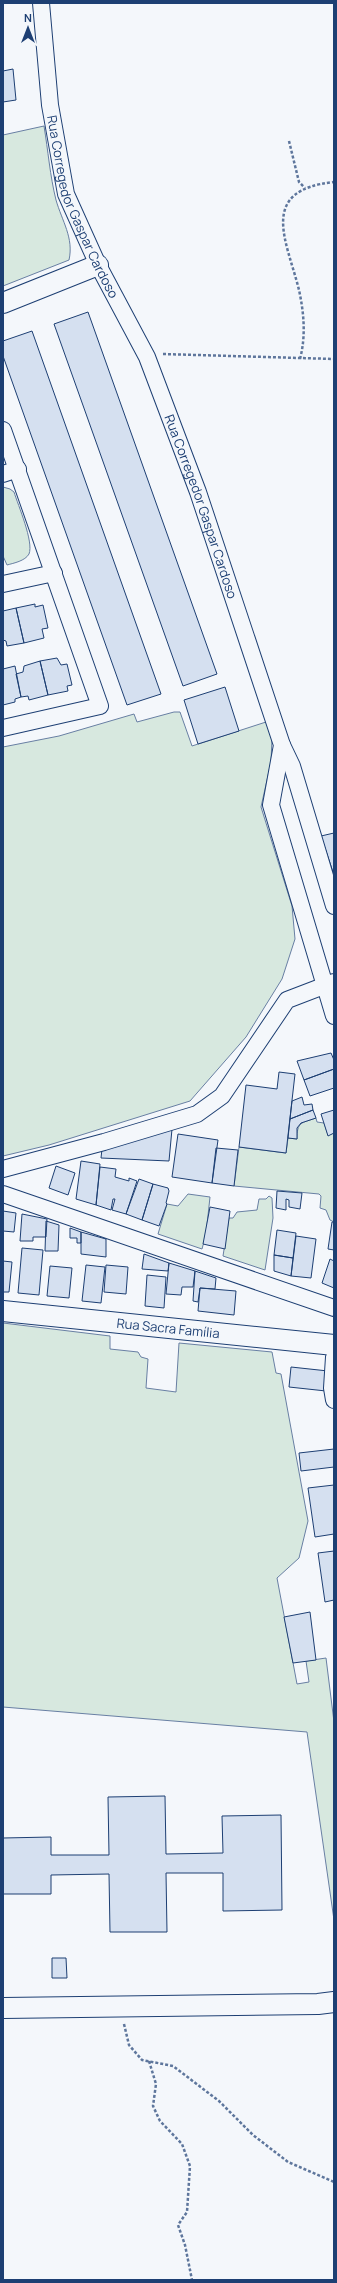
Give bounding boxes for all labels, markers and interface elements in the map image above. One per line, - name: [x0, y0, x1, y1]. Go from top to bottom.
- north arrow: [8, 8, 48, 48]
- text: N: [24, 10, 32, 25]
- street label: Rua Corregedor Gaspar Cardoso: [43, 114, 123, 302]
- street label: Rua Corregedor Gaspar Cardoso: [160, 412, 242, 601]
- street label: Rua Sacra Família: [116, 1314, 221, 1342]

